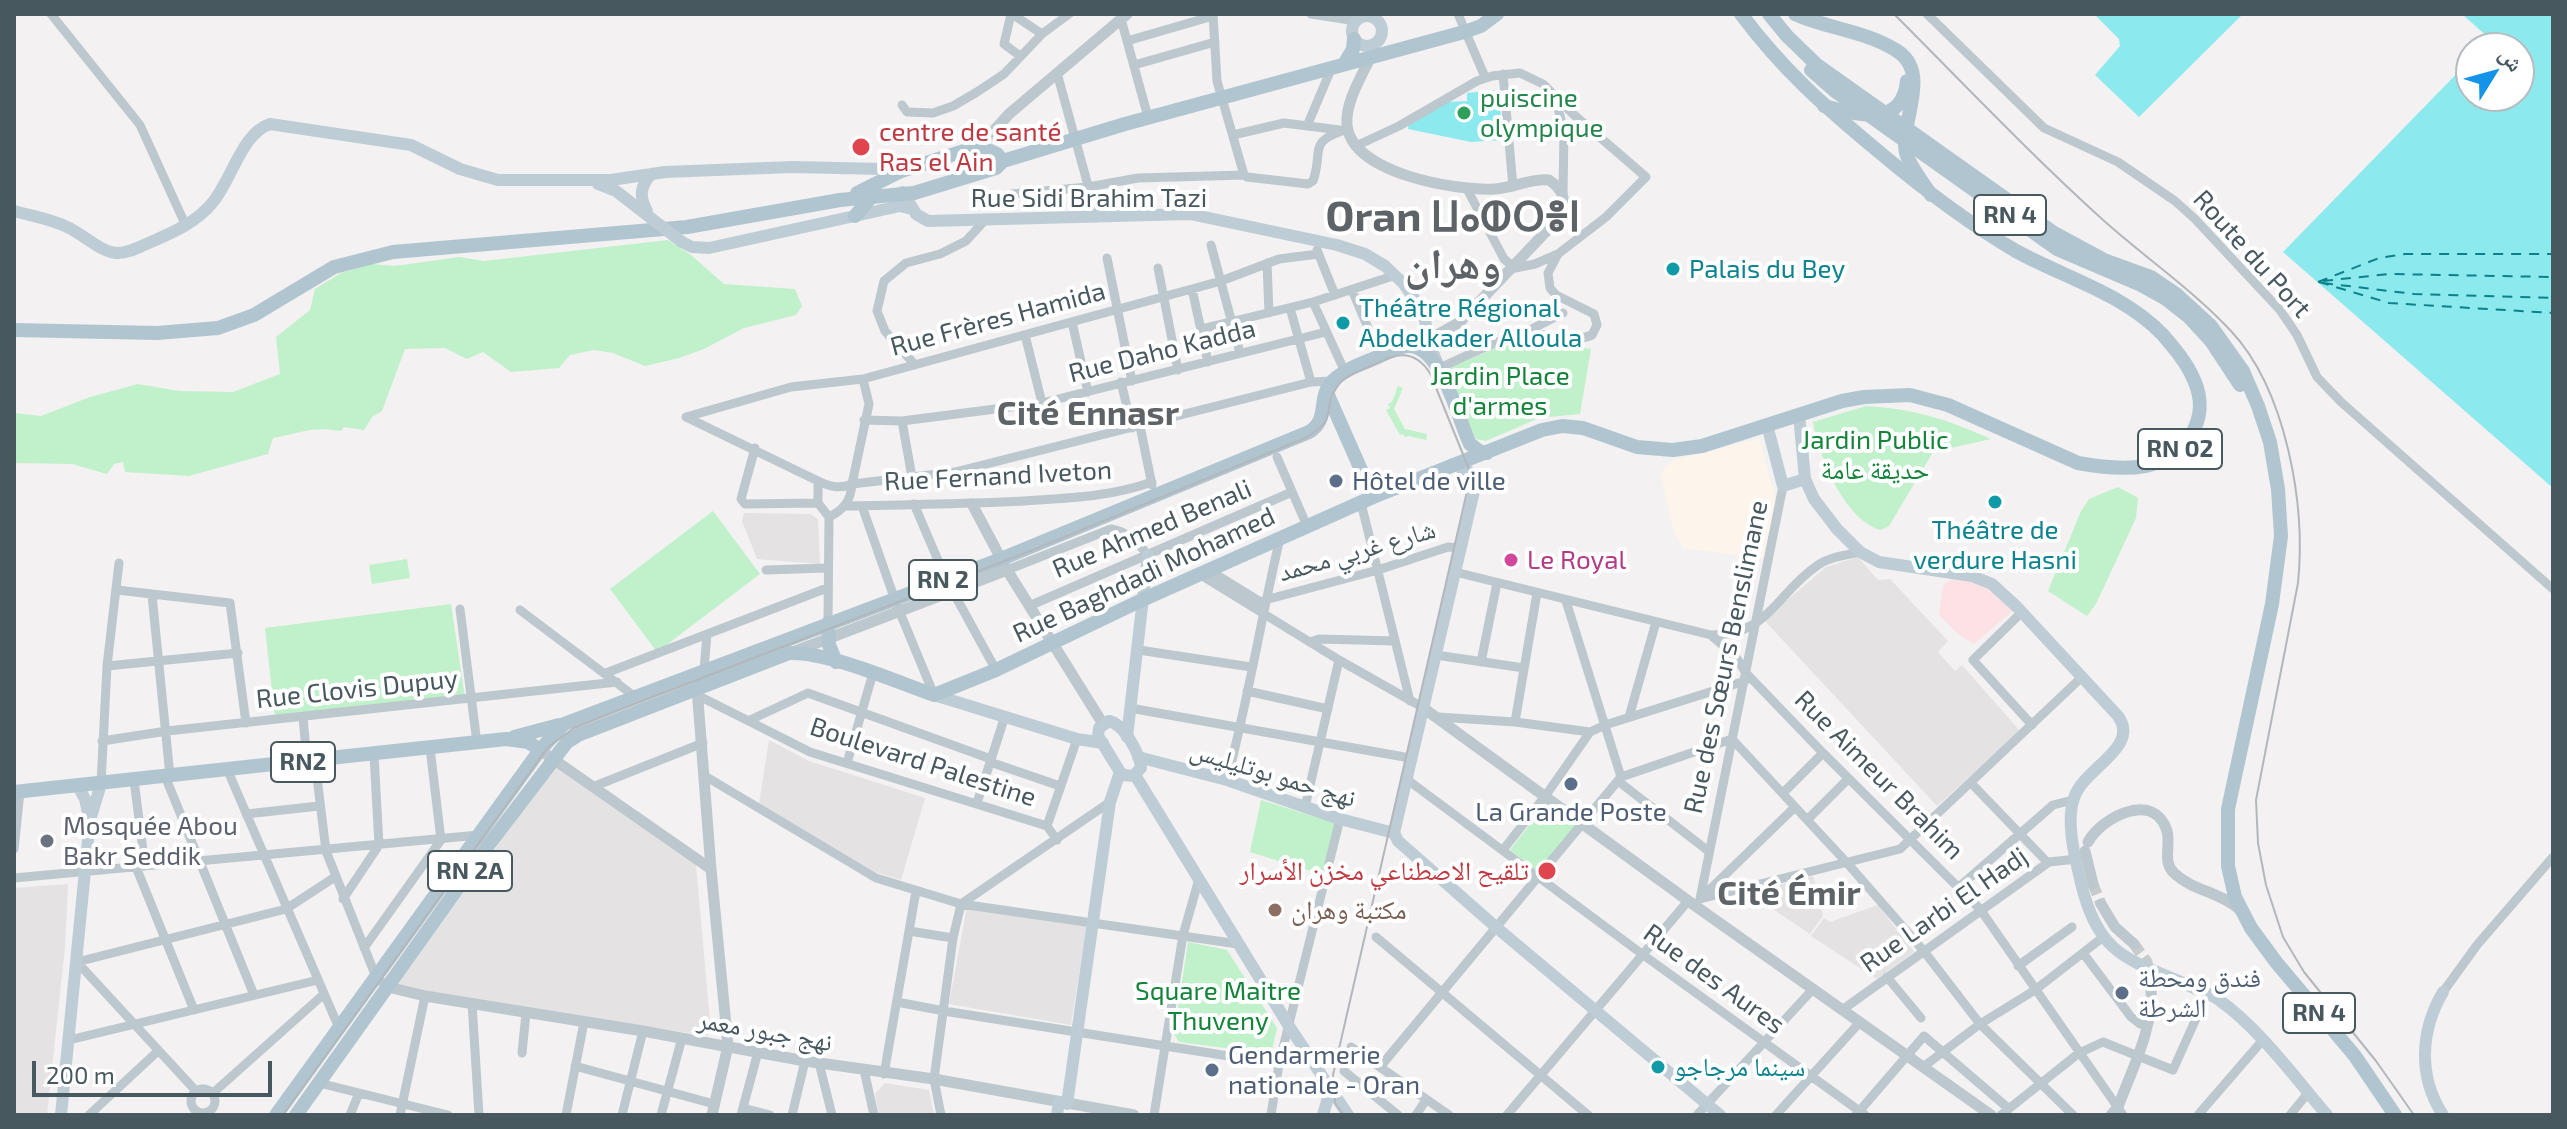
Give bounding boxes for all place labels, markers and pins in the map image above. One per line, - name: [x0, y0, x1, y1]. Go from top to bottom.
- place label: puiscine olympique: [1480, 82, 1604, 144]
- marker: puiscine olympique: [1455, 104, 1473, 122]
- place label: centre de santé Ras el Ain: [879, 116, 1061, 178]
- marker: centre de santé Ras el Ain: [850, 136, 872, 158]
- place label: Palais du Bey: [1689, 253, 1845, 285]
- marker: Palais du Bey: [1664, 260, 1682, 278]
- place label: Théâtre Régional Abdelkader Alloula: [1359, 292, 1582, 354]
- marker: Théâtre Régional Abdelkader Alloula: [1334, 314, 1352, 332]
- place label: Hôtel de ville: [1352, 465, 1506, 497]
- marker: Hôtel de ville: [1327, 472, 1345, 490]
- marker: Théâtre de verdure Hasni: [1986, 493, 2004, 511]
- place label: Théâtre de verdure Hasni: [1913, 514, 2077, 576]
- place label: Le Royal: [1527, 544, 1626, 576]
- marker: Le Royal: [1502, 551, 1520, 569]
- marker: La Grande Poste: [1562, 775, 1580, 793]
- place label: La Grande Poste: [1475, 796, 1667, 828]
- place label: Mosquée Abou Bakr Seddik: [63, 810, 238, 872]
- marker: Mosquée Abou Bakr Seddik: [38, 832, 56, 850]
- place label: تلقيح الاصطناعي مخزن الأسرار: [1240, 855, 1529, 887]
- marker: تلقيح الاصطناعي مخزن الأسرار: [1536, 860, 1558, 882]
- place label: مكتبة وهران: [1291, 894, 1407, 926]
- marker: مكتبة وهران: [1266, 901, 1284, 919]
- place label: فندق ومحطة الشرطة: [2138, 962, 2261, 1024]
- marker: فندق ومحطة الشرطة: [2113, 984, 2131, 1002]
- place label: Gendarmerie nationale - Oran: [1228, 1039, 1420, 1100]
- place label: سينما مرجاجو: [1674, 1051, 1805, 1083]
- marker: سينما مرجاجو: [1649, 1058, 1667, 1076]
- marker: Gendarmerie nationale - Oran: [1203, 1061, 1221, 1079]

